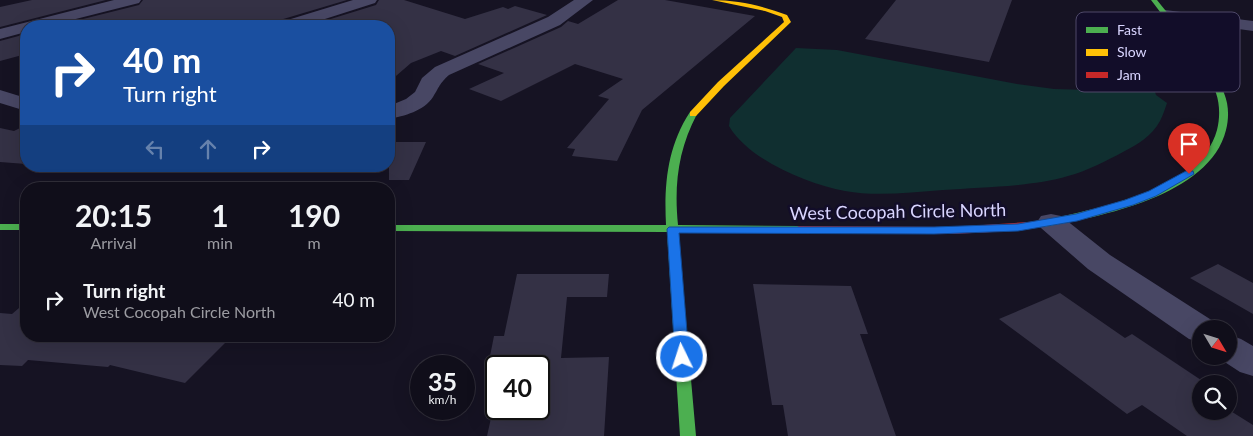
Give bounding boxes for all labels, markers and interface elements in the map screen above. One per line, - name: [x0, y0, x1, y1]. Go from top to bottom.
- legend: [1076, 12, 1240, 92]
- text: Fast: [1117, 21, 1142, 38]
- text: 40 m: [123, 38, 201, 80]
- icon: right: [40, 40, 105, 105]
- text: Slow: [1117, 43, 1147, 60]
- text: Jam: [1117, 66, 1141, 83]
- text: Turn right: [123, 80, 217, 107]
- pin: [1168, 123, 1210, 174]
- icon: arrive: [1175, 130, 1203, 158]
- icon: left: [141, 135, 169, 163]
- icon: ahead: [194, 135, 222, 163]
- icon: right: [247, 135, 275, 163]
- text: 20:15: [75, 197, 152, 233]
- text: 1: [211, 197, 229, 233]
- text: 190: [288, 197, 340, 233]
- street label: West Cocopah Circle North: [790, 198, 1006, 224]
- text: Arrival: [90, 233, 137, 252]
- text: min: [207, 233, 233, 252]
- text: m: [307, 233, 321, 252]
- text: Turn right: [83, 279, 165, 302]
- icon: right: [40, 286, 68, 314]
- text: 40 m: [332, 288, 375, 311]
- text: West Cocopah Circle North: [83, 302, 276, 321]
- north arrow: [1192, 320, 1238, 365]
- map controls: [1192, 320, 1237, 420]
- position arrow: [655, 330, 707, 382]
- speed limit sign: 40: [485, 355, 550, 420]
- text: 35: [428, 366, 457, 396]
- button: search: [1192, 375, 1237, 420]
- text: km/h: [428, 392, 457, 407]

